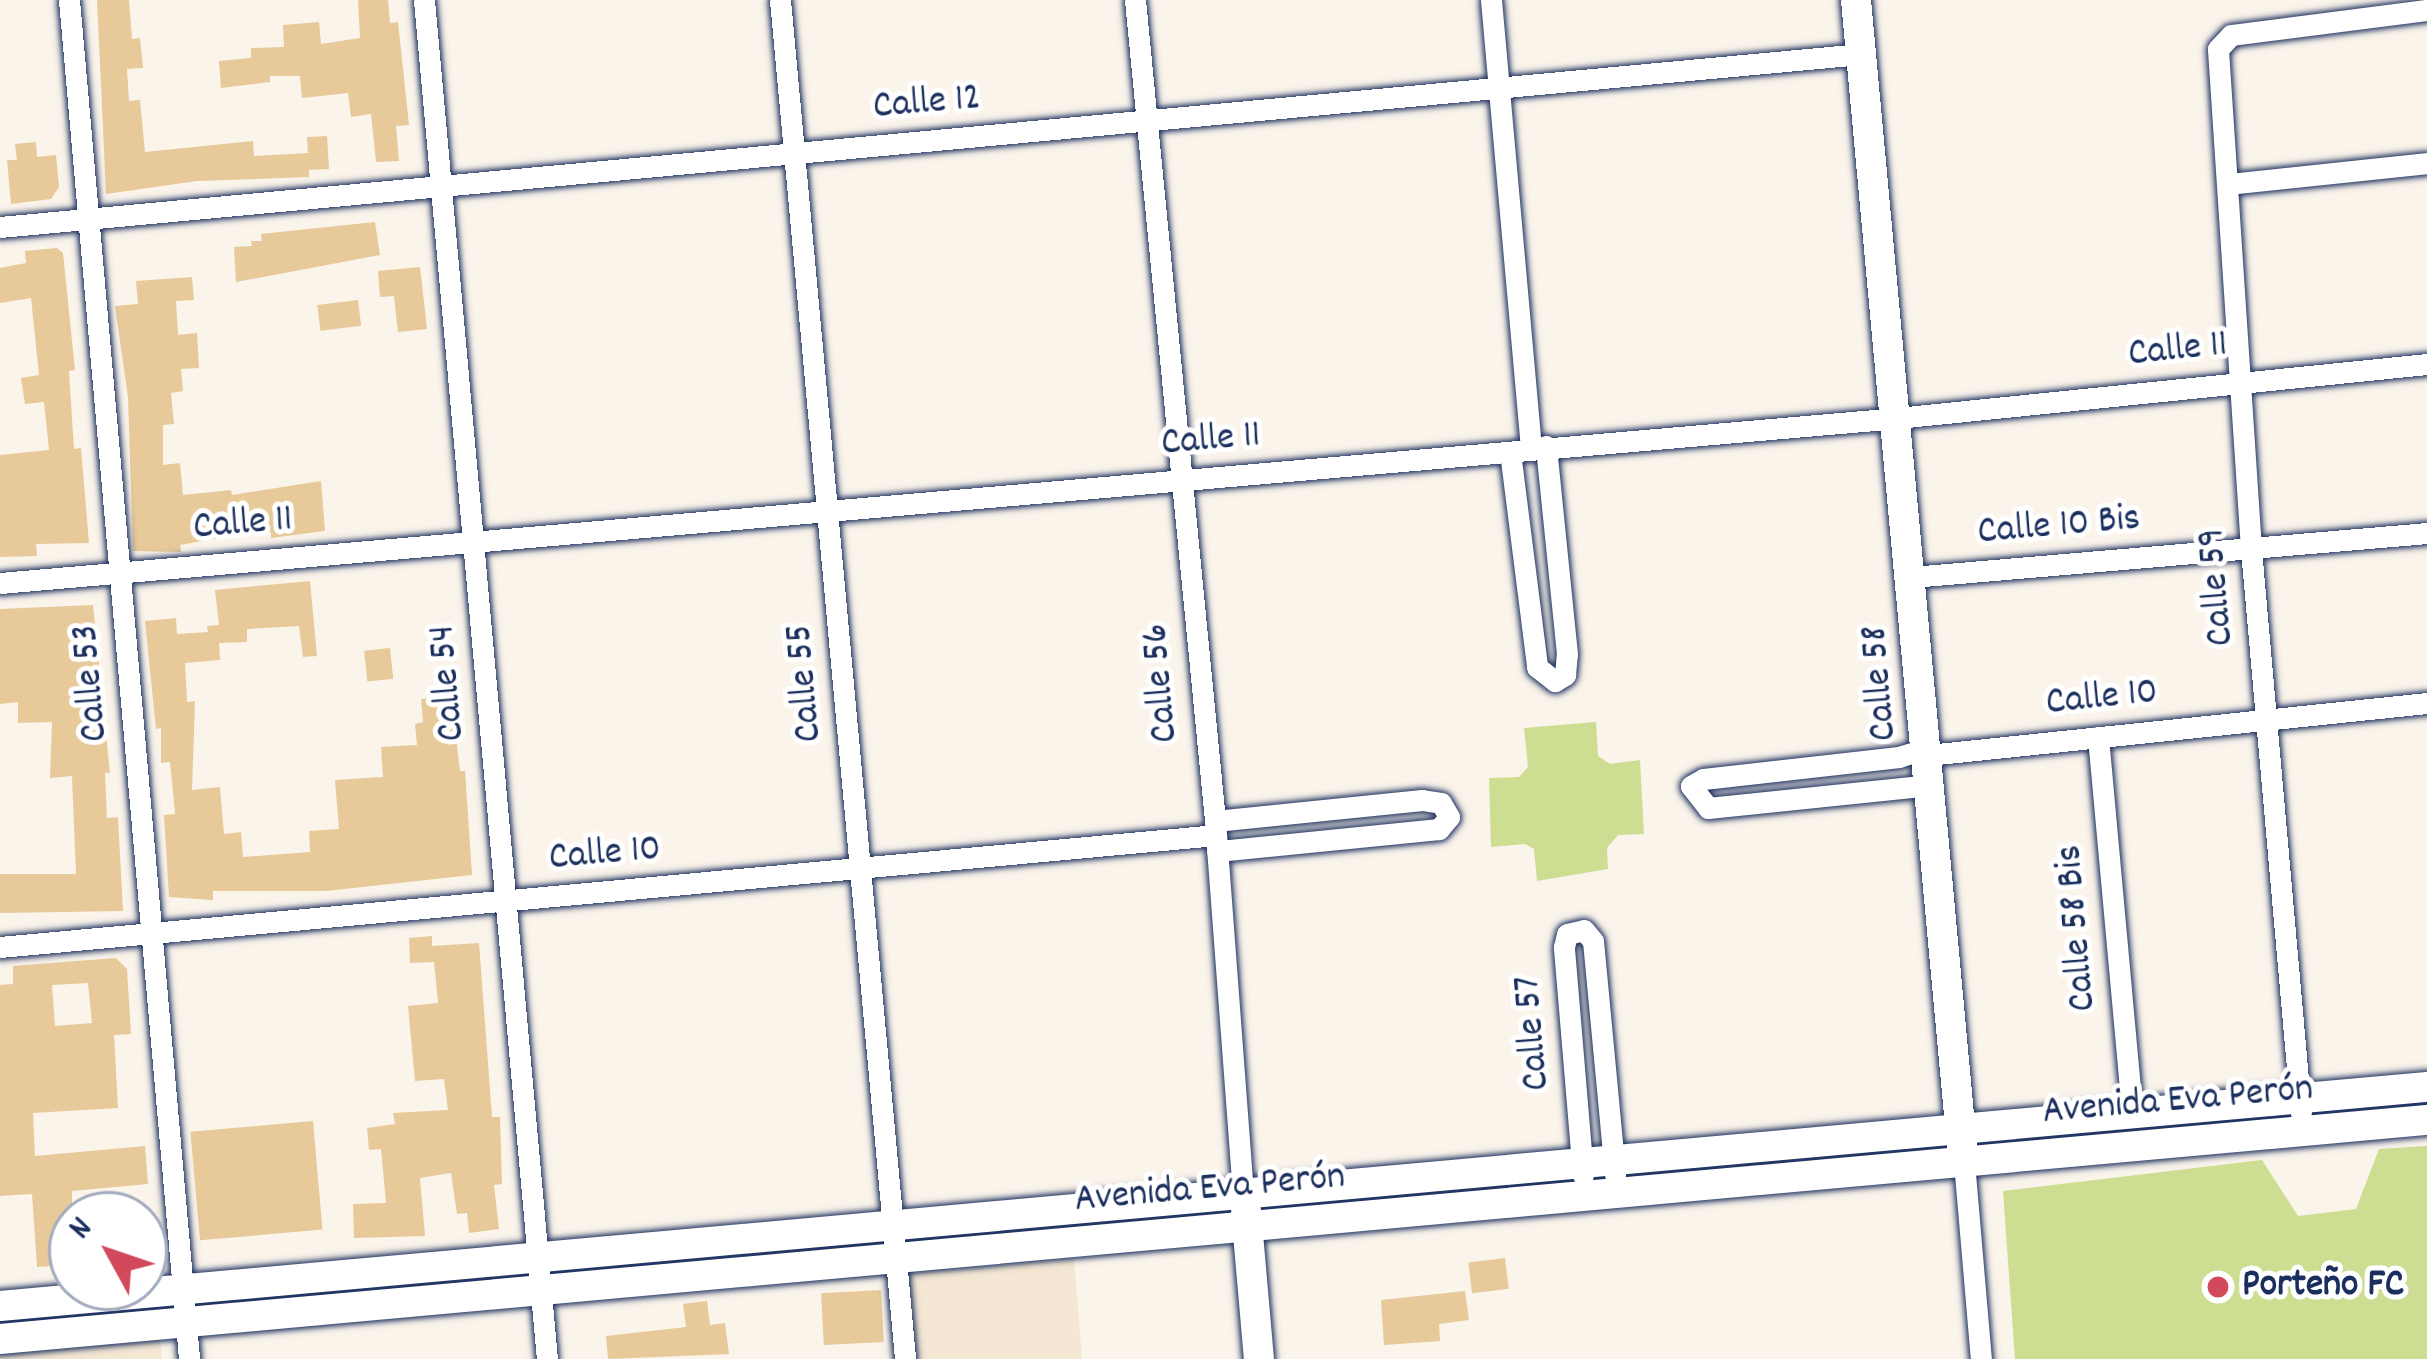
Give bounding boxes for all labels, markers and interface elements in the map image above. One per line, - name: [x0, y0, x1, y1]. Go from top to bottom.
- street label: Calle 12: [871, 77, 983, 133]
- street label: Calle 11: [2126, 324, 2230, 380]
- street label: Calle 11: [1160, 414, 1262, 470]
- street label: Calle 11: [192, 498, 294, 554]
- street label: Calle 10 Bis: [1976, 498, 2142, 558]
- street label: Calle 59: [2191, 526, 2247, 648]
- street label: Calle 56: [1134, 621, 1192, 745]
- street label: Calle 53: [65, 622, 121, 744]
- street label: Calle 55: [779, 622, 835, 744]
- street label: Calle 54: [422, 623, 478, 743]
- street label: Calle 58: [1854, 623, 1910, 743]
- street label: Calle 10: [2044, 671, 2160, 729]
- street label: Calle 10: [547, 828, 663, 884]
- street label: Calle 58 Bis: [2048, 843, 2110, 1013]
- street label: Calle 57: [1507, 974, 1563, 1092]
- street label: Avenida Eva Perón: [2041, 1068, 2315, 1138]
- street label: Avenida Eva Perón: [1073, 1156, 1347, 1226]
- north arrow: [48, 1191, 168, 1311]
- text: N: [59, 1208, 106, 1251]
- place label: Porteño FC: [2242, 1264, 2404, 1310]
- marker: Porteño FC: [2205, 1274, 2231, 1300]

